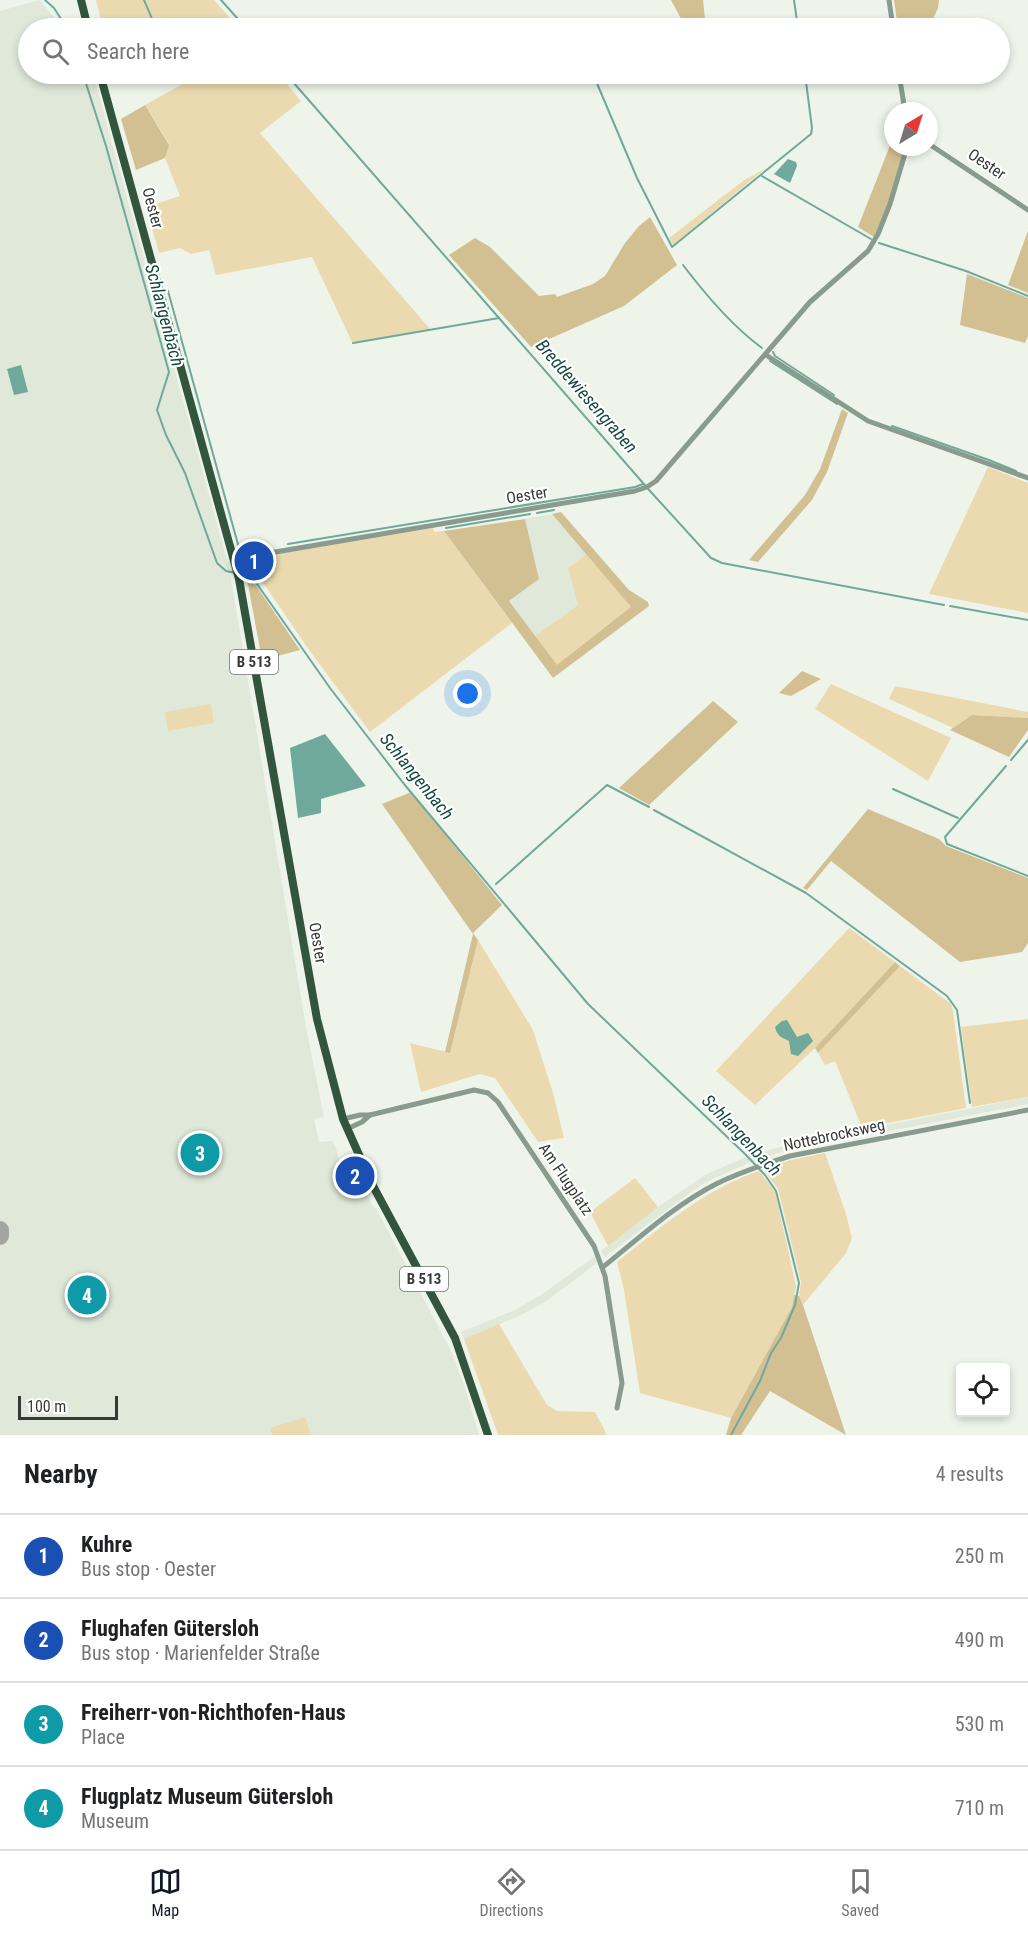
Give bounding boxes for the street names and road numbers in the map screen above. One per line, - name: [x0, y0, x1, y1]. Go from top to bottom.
- street label: Oester: [964, 145, 1010, 184]
- street label: Oester: [138, 185, 168, 231]
- street label: Oester: [505, 482, 549, 508]
- road number: B 513: [230, 650, 278, 674]
- street label: Oester: [305, 921, 331, 965]
- street label: Nottebrocksweg: [782, 1115, 886, 1155]
- street label: Am Flugplatz: [535, 1139, 597, 1219]
- road number: B 513: [400, 1267, 448, 1291]

